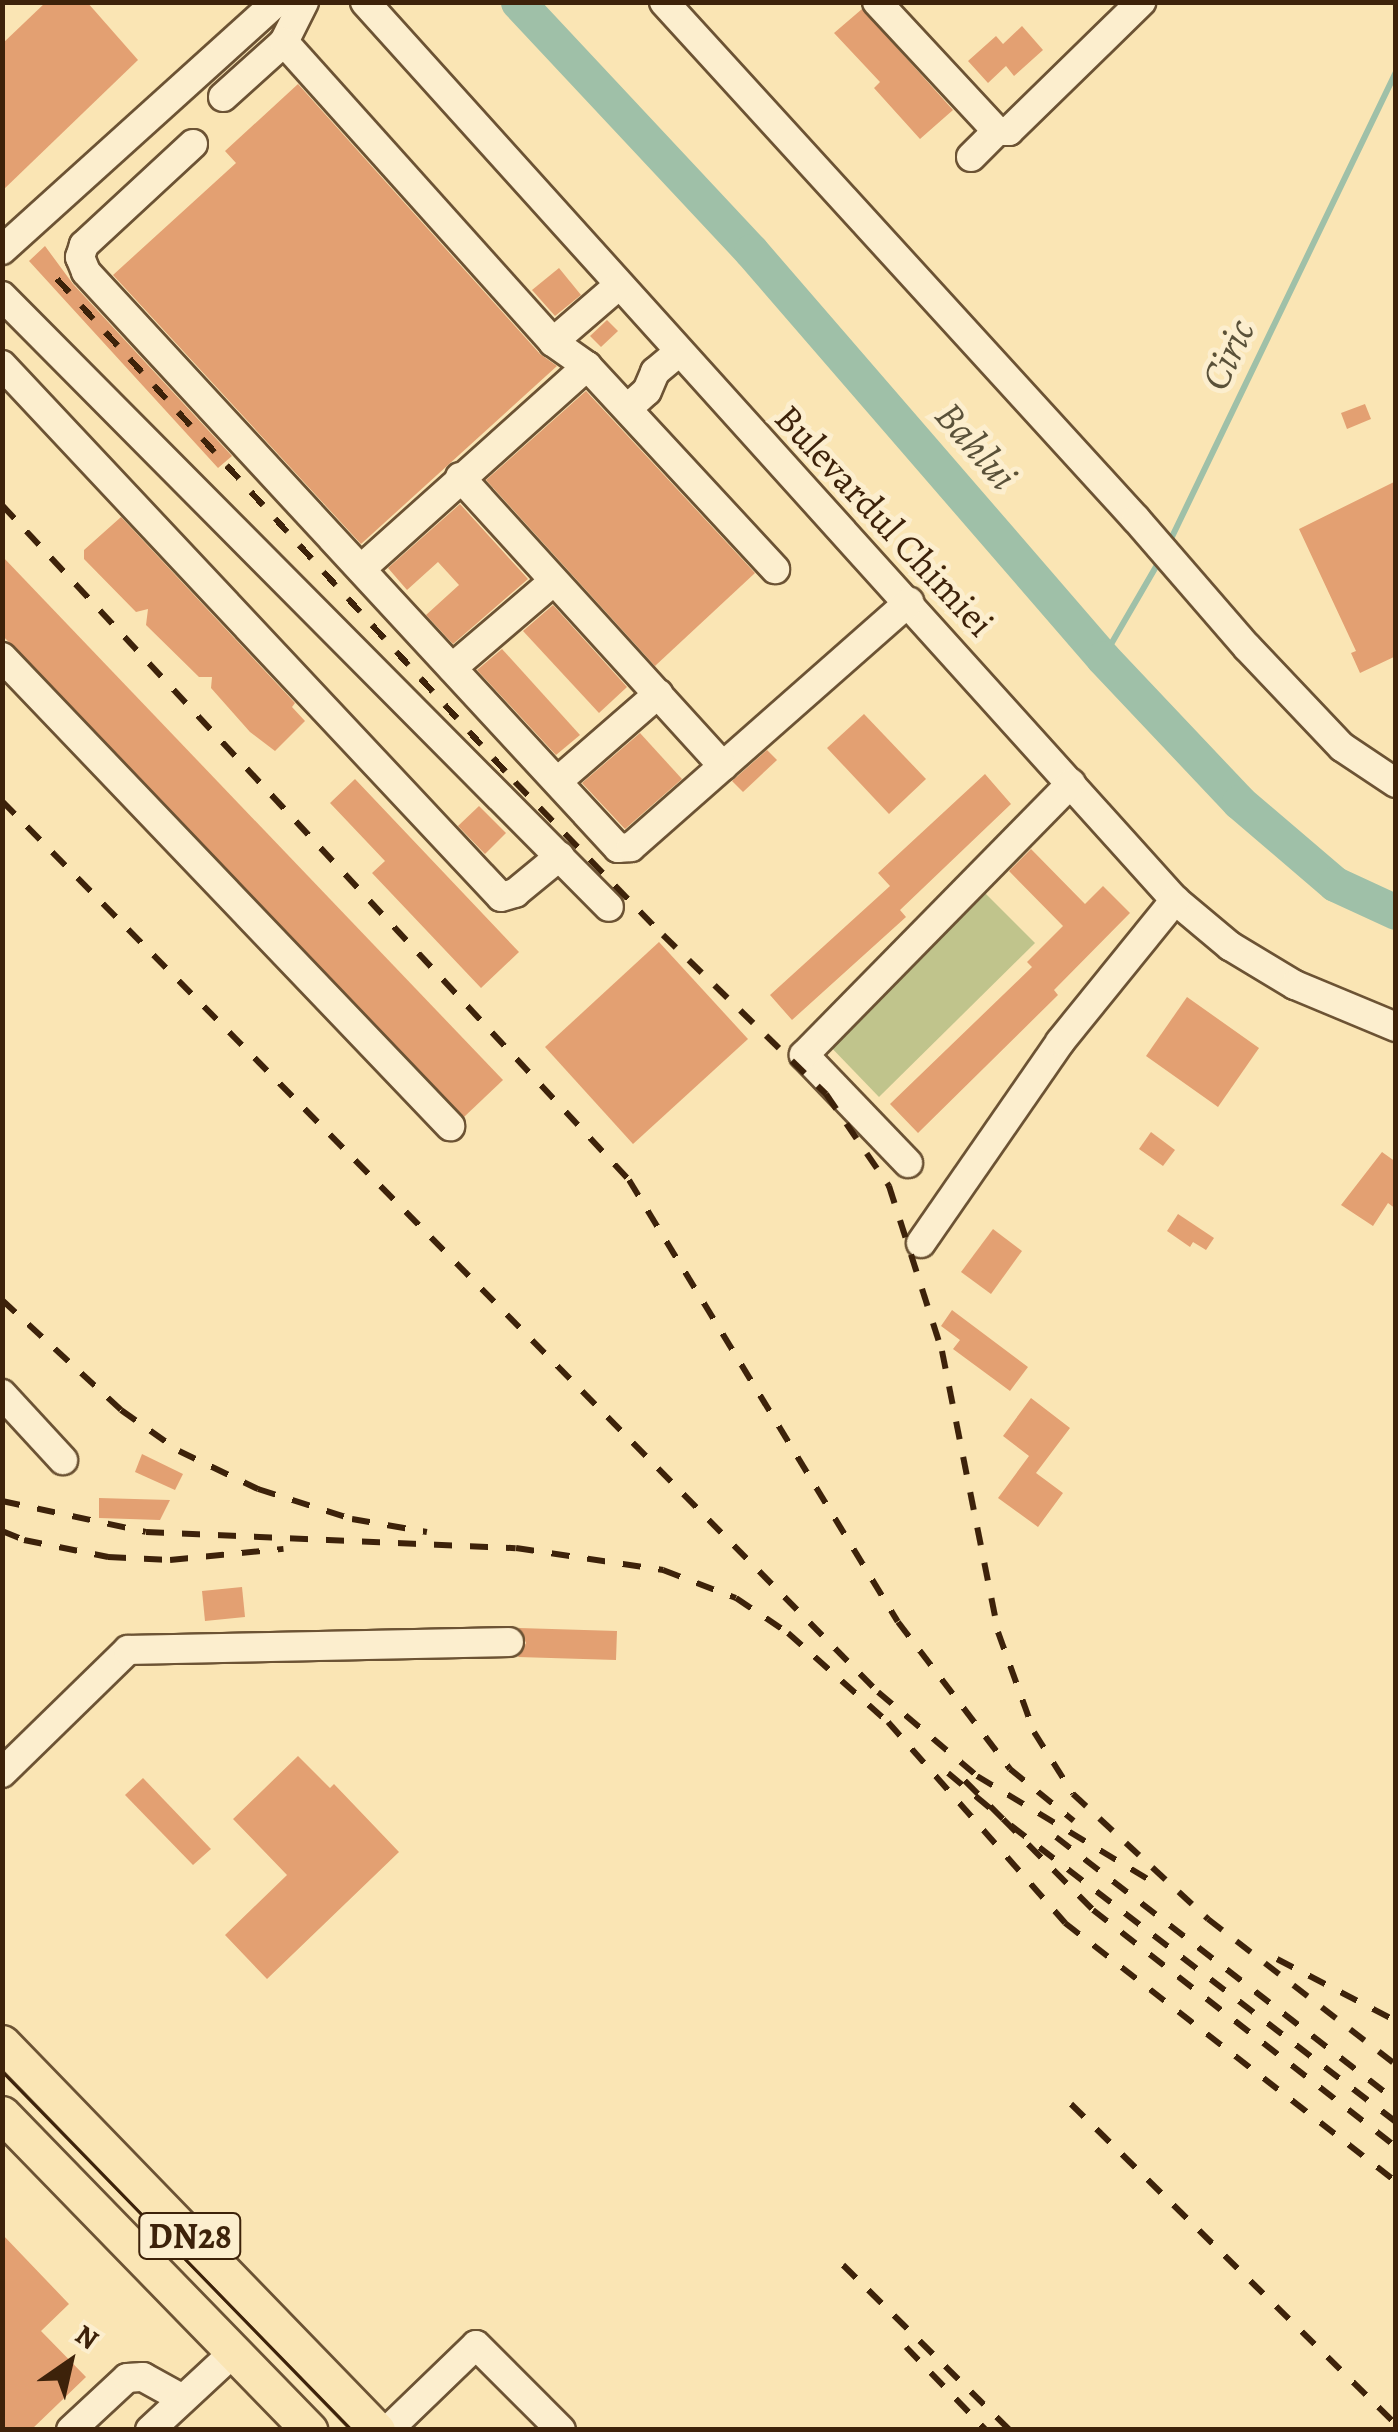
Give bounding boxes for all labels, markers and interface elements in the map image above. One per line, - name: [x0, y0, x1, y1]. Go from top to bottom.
- water label: Ciric: [1191, 312, 1265, 398]
- water label: Bahlui: [925, 392, 1027, 500]
- street label: Bulevardul Chimiei: [765, 396, 1003, 646]
- road number: DN28: [138, 2206, 242, 2266]
- north arrow: [20, 2312, 120, 2412]
- text: N: [68, 2316, 106, 2359]

